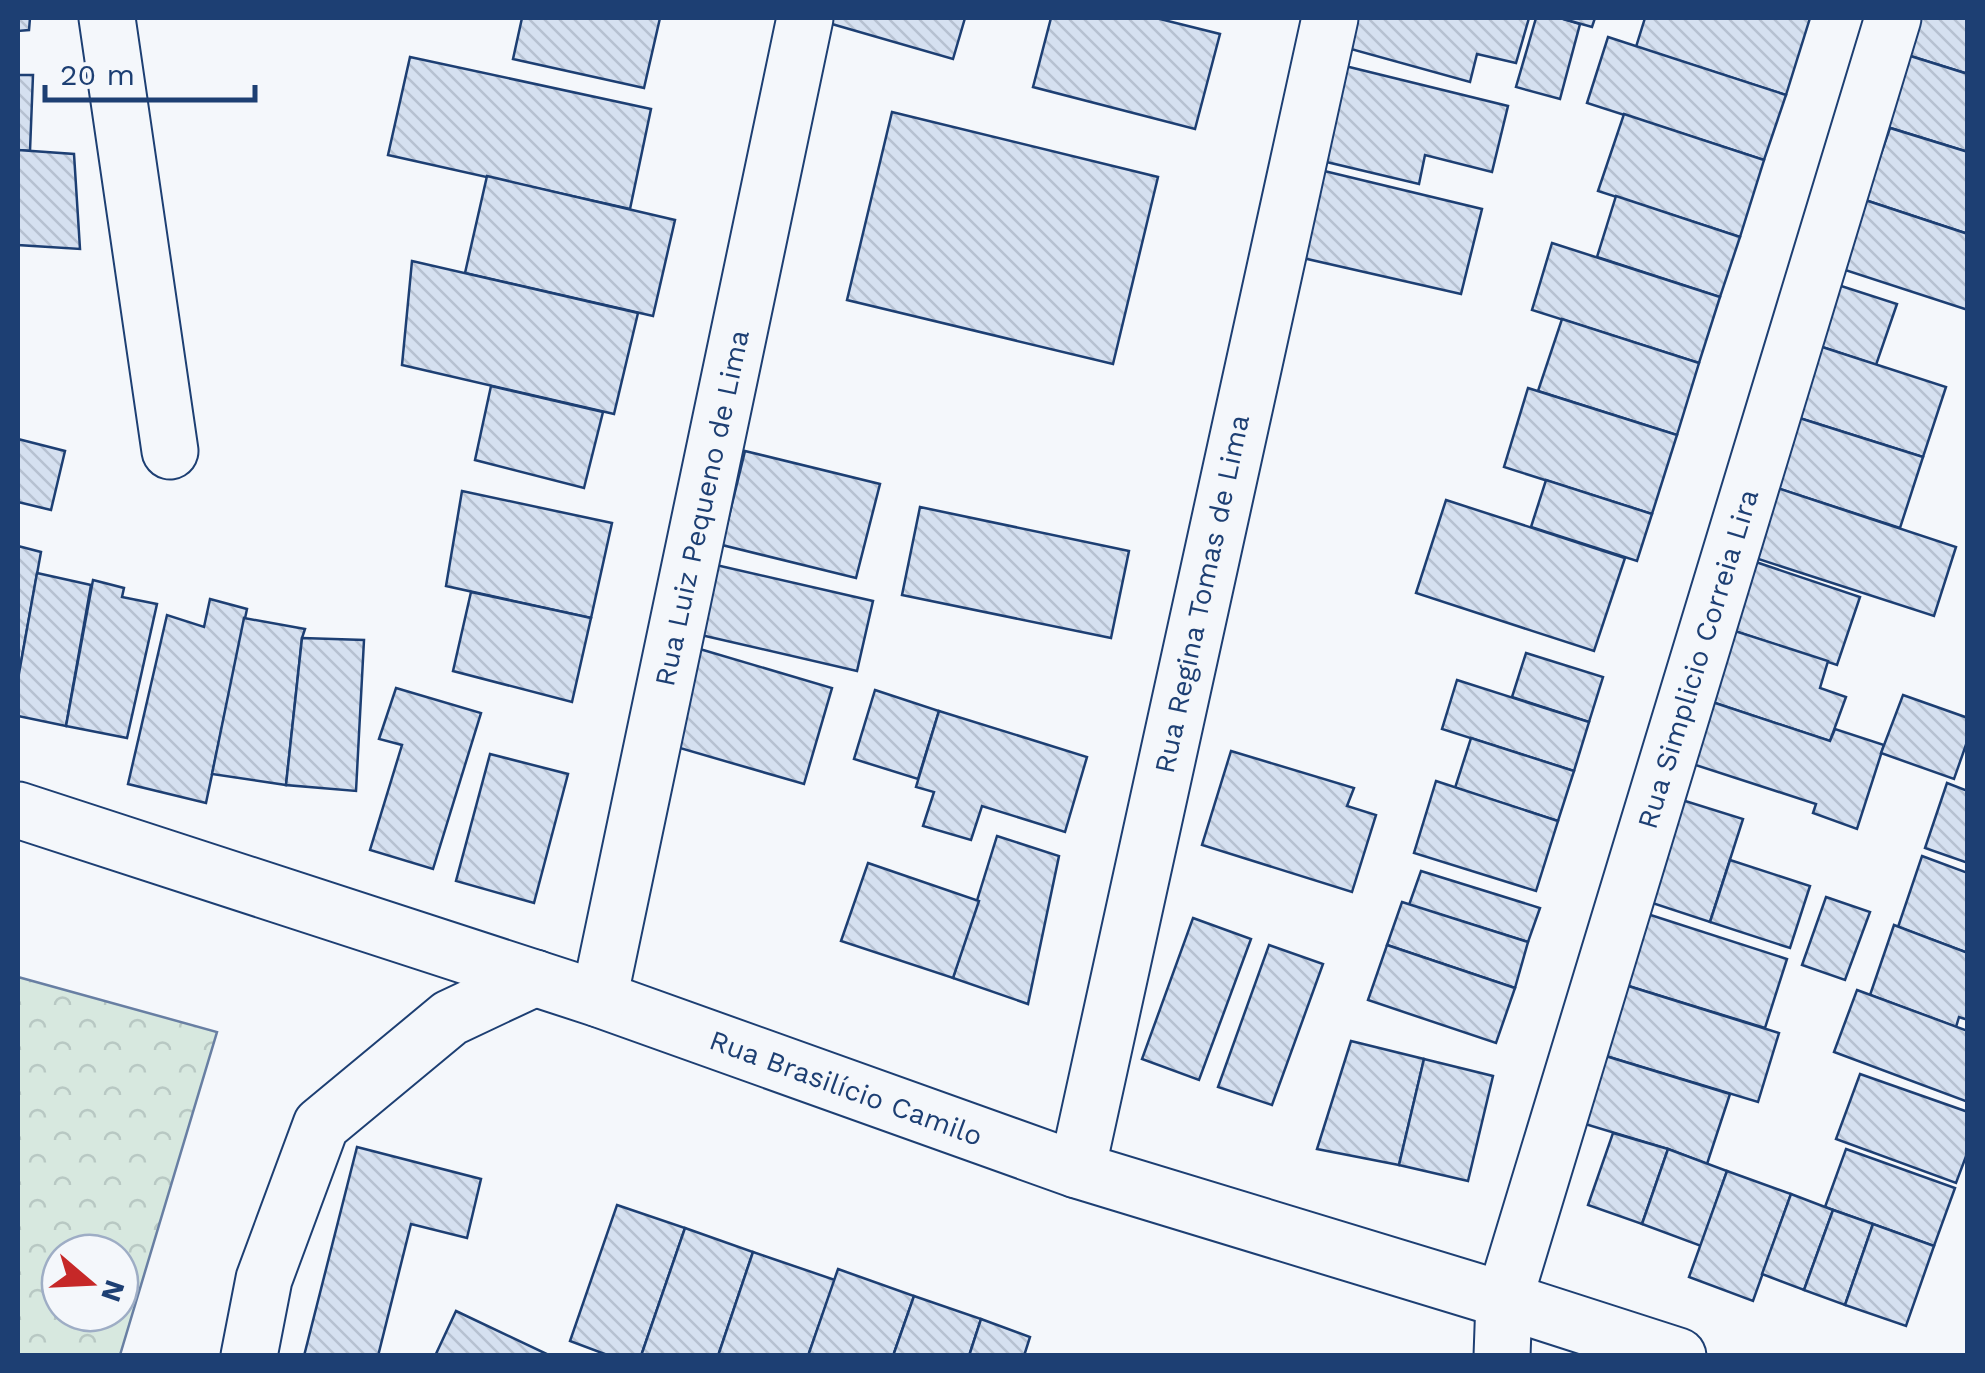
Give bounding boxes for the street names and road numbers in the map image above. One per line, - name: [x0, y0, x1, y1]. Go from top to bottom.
- street label: Rua Luiz Pequeno de Lima: [648, 327, 756, 689]
- street label: Rua Regina Tomas de Lima: [1148, 412, 1256, 776]
- street label: Rua Simplicio Correia Lira: [1631, 485, 1765, 833]
- street label: Rua Brasilício Camilo: [705, 1023, 987, 1153]

